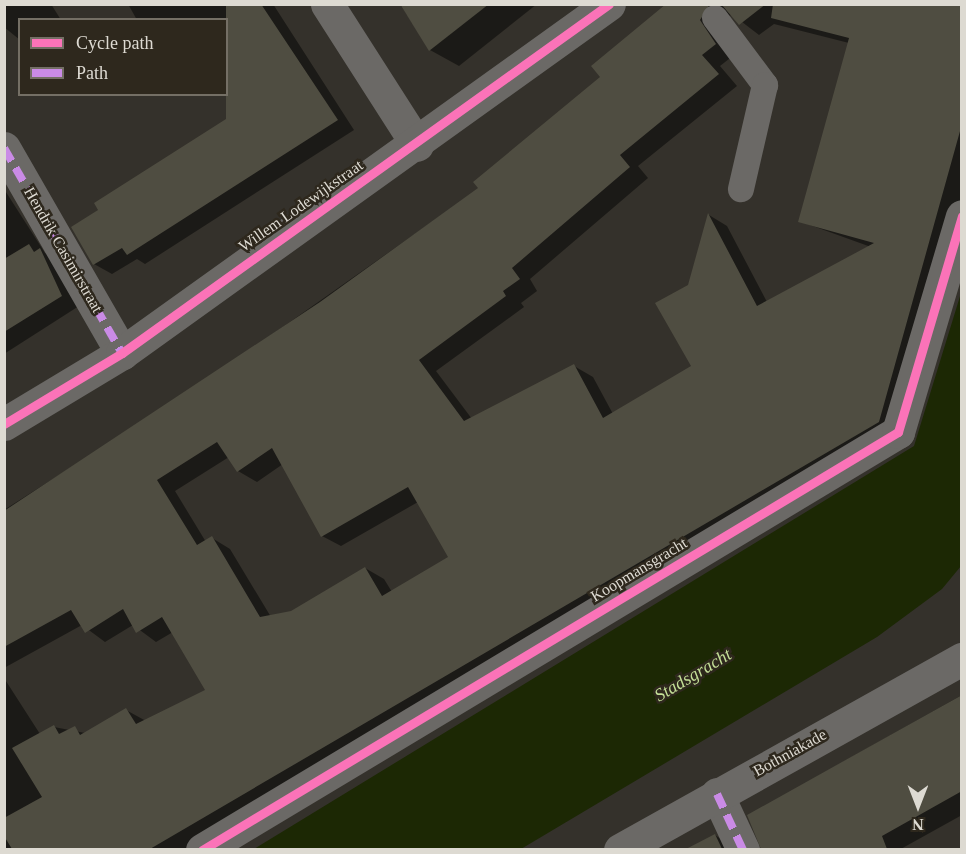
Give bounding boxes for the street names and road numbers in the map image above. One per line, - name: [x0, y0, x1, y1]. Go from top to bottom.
- street label: Willem Lodewijkstraat: [235, 156, 367, 256]
- street label: Hendrik Casimirstraat: [19, 184, 107, 316]
- street label: Koopmansgracht: [587, 534, 691, 606]
- street label: Bothniakade: [750, 725, 830, 781]

